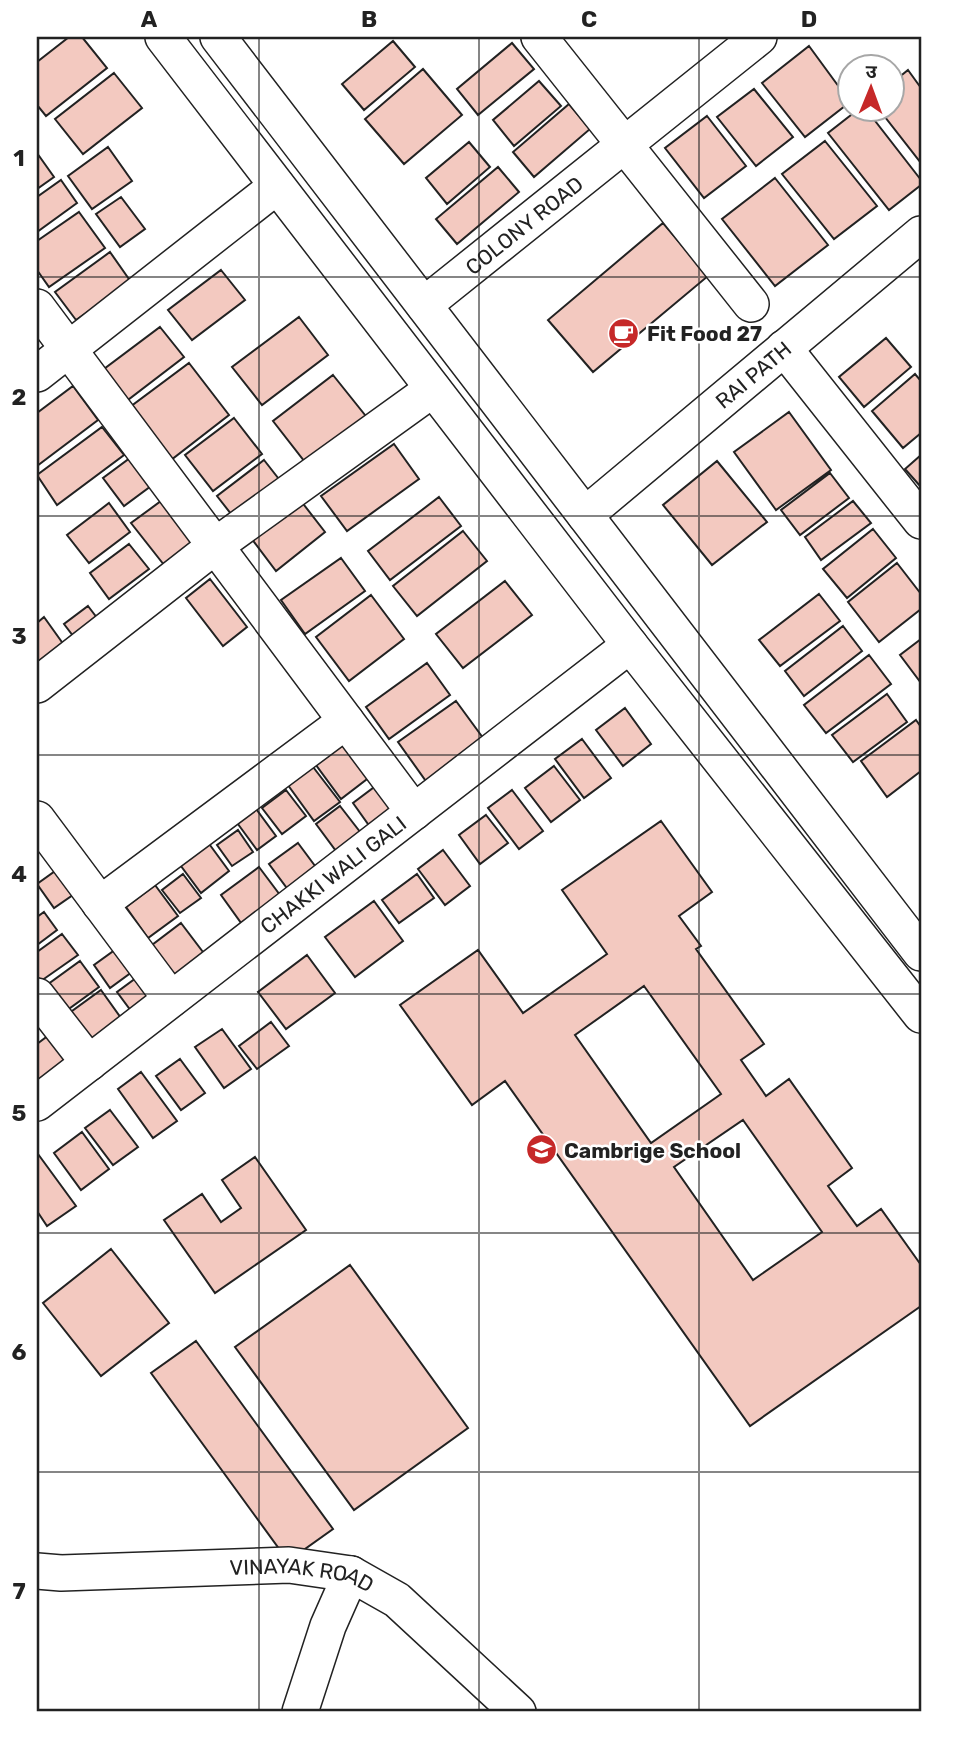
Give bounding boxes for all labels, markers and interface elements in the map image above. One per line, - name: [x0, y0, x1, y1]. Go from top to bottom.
- text: A: [141, 5, 158, 33]
- text: B: [361, 5, 377, 33]
- text: C: [581, 5, 597, 33]
- text: D: [801, 5, 817, 33]
- north arrow: [836, 52, 906, 122]
- text: उ: [866, 60, 878, 83]
- text: 1: [13, 144, 25, 172]
- street label: COLONY ROAD: [460, 171, 588, 279]
- cafe icon: Fit Food 27: [607, 316, 641, 350]
- place label: Fit Food 27: [647, 321, 762, 346]
- street label: RAI PATH: [710, 336, 796, 413]
- text: 2: [12, 383, 26, 411]
- text: 3: [11, 622, 27, 650]
- street label: CHAKKI WALI GALI: [255, 810, 411, 939]
- text: 4: [11, 860, 27, 888]
- text: 5: [12, 1099, 27, 1127]
- school or university icon: Cambrige School: [524, 1133, 558, 1167]
- place label: Cambrige School: [564, 1138, 741, 1163]
- text: 6: [12, 1338, 27, 1366]
- street label: VINAYAK ROAD: [229, 1553, 378, 1597]
- text: 7: [12, 1577, 26, 1605]

